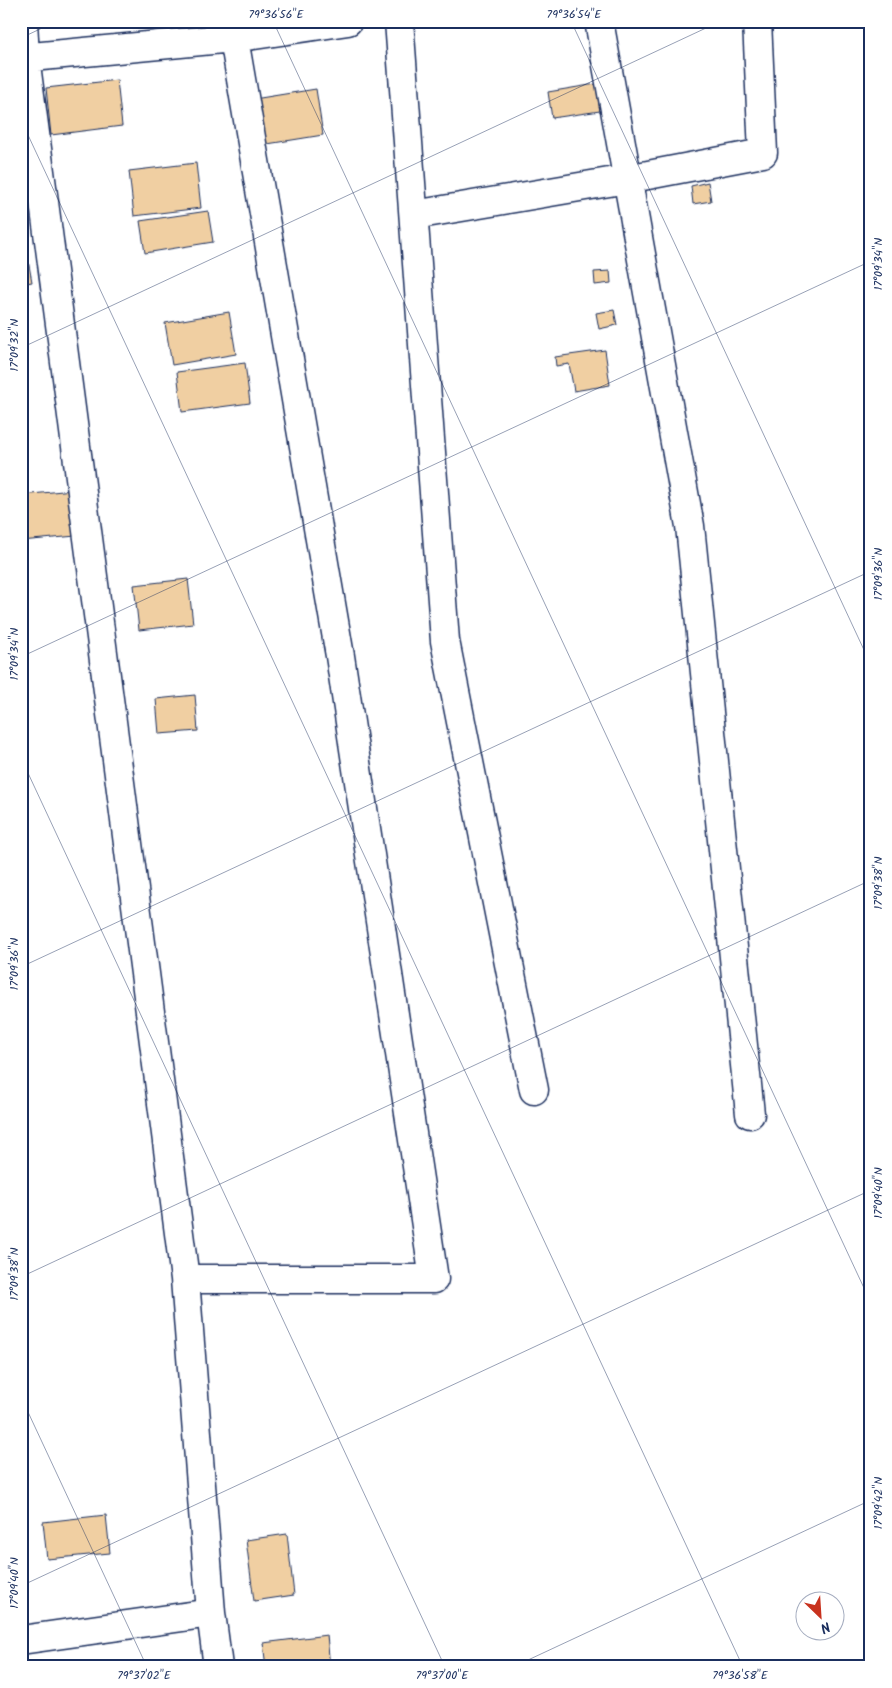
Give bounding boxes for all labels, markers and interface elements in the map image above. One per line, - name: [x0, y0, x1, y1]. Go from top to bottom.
- text: 79°36'56"E: [249, 5, 304, 24]
- text: 79°36'54"E: [547, 5, 602, 24]
- text: 17°09'34"N: [869, 238, 888, 290]
- text: 17°09'32"N: [5, 319, 24, 371]
- text: 17°09'36"N: [869, 548, 888, 600]
- text: 17°09'34"N: [5, 628, 24, 680]
- text: 17°09'38"N: [869, 856, 888, 910]
- text: 17°09'36"N: [5, 938, 24, 990]
- text: 17°09'40"N: [869, 1167, 888, 1219]
- text: 17°09'38"N: [5, 1247, 24, 1301]
- text: 17°09'42"N: [869, 1477, 888, 1529]
- text: 17°09'40"N: [5, 1557, 24, 1609]
- north arrow: [794, 1590, 844, 1640]
- text: N: [816, 1615, 834, 1639]
- text: 79°37'02"E: [117, 1666, 172, 1685]
- text: 79°37'00"E: [416, 1666, 469, 1685]
- text: 79°36'58"E: [712, 1666, 769, 1685]

